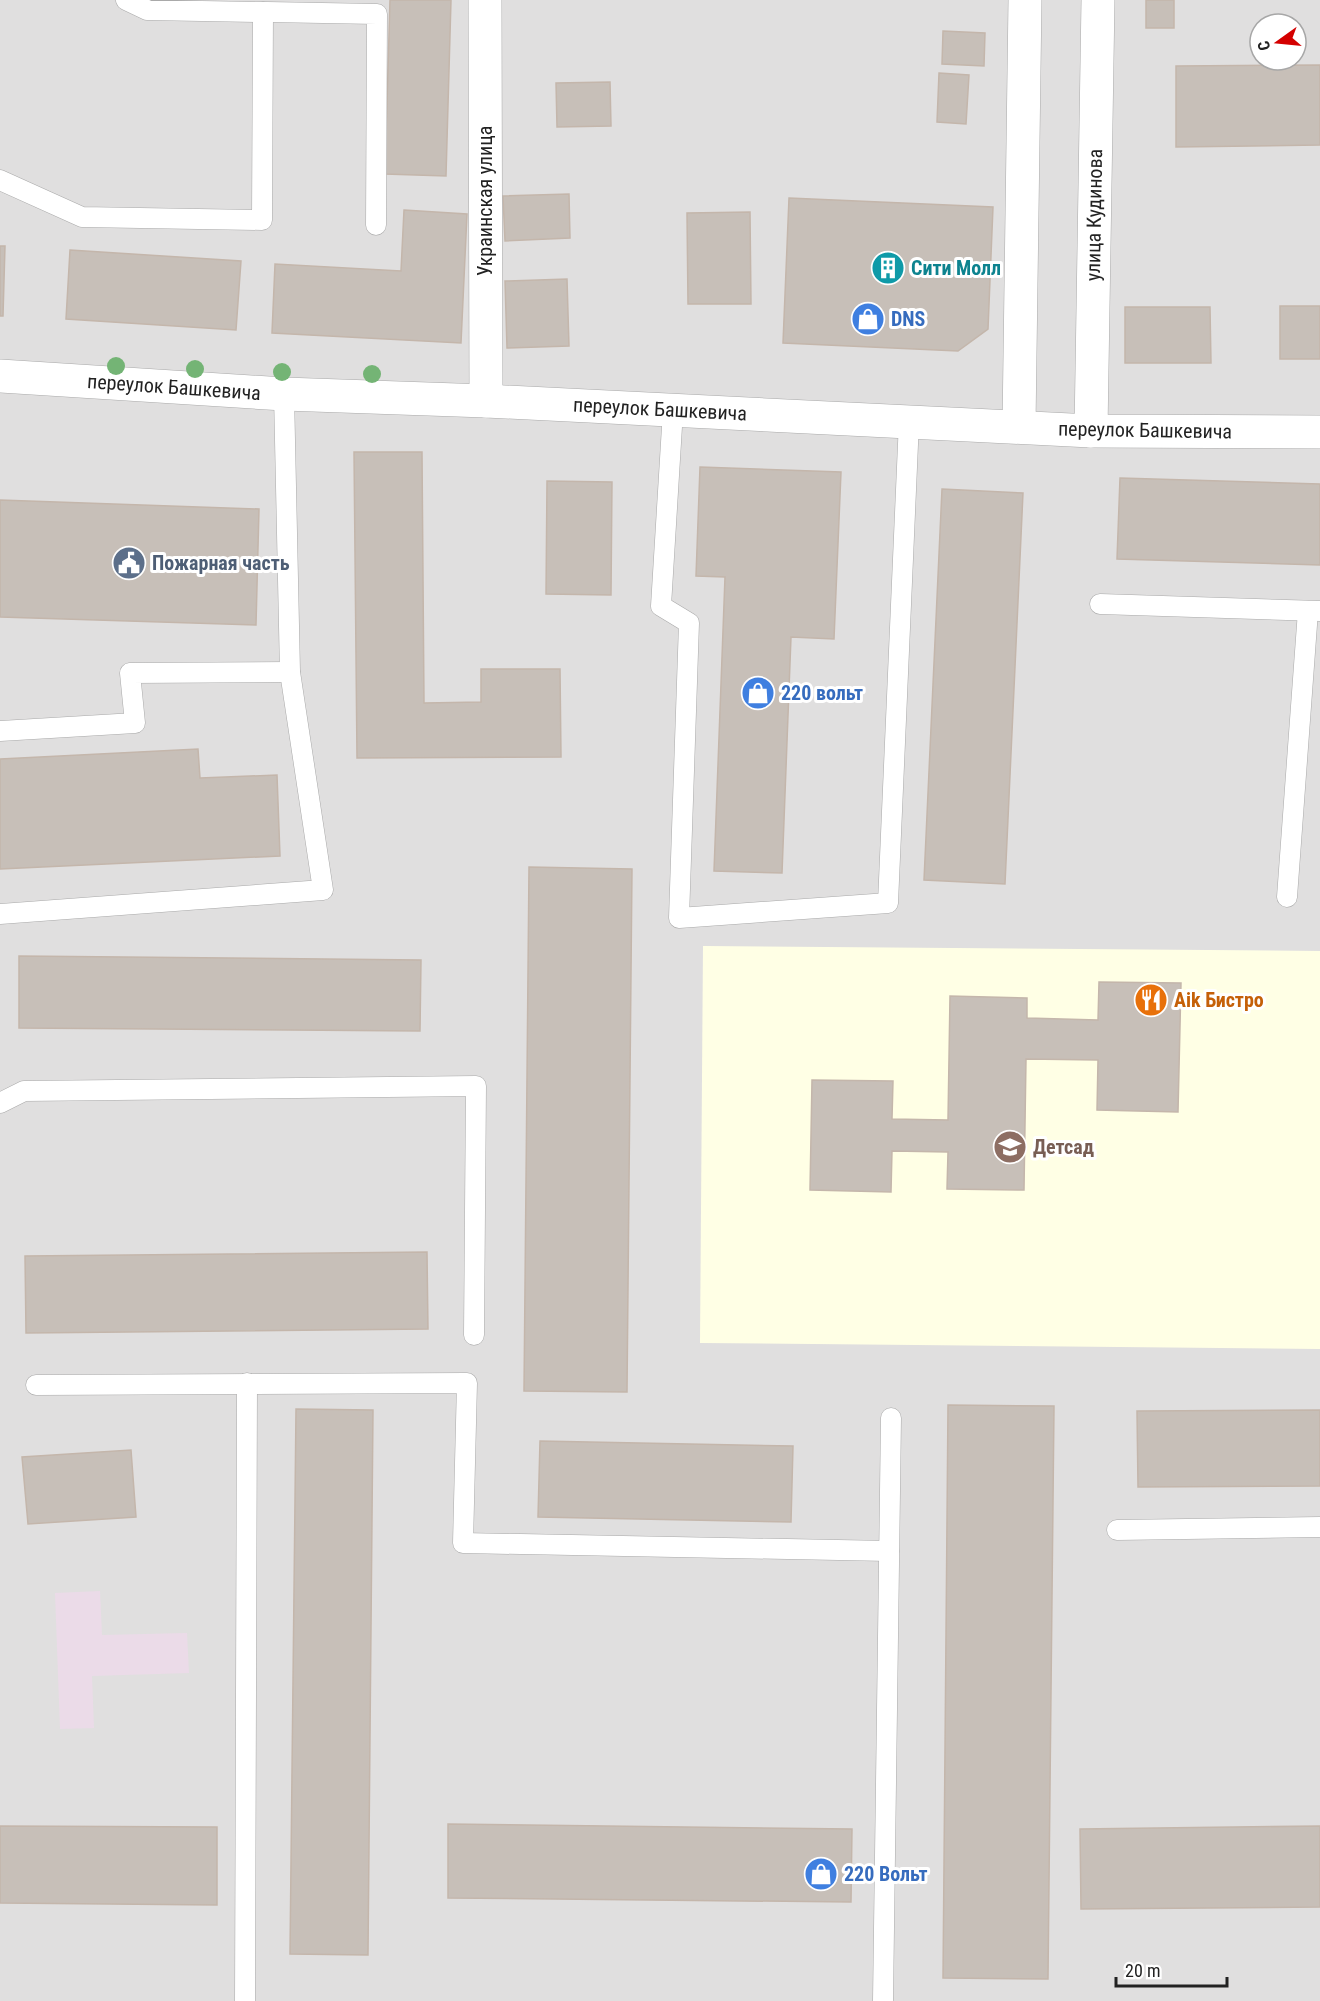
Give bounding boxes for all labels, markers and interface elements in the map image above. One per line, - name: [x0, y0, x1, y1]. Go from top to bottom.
- north arrow: [1248, 12, 1308, 72]
- text: С: [1254, 39, 1274, 53]
- street label: Украинская улица: [473, 126, 497, 276]
- street label: улица Кудинова: [1081, 149, 1107, 281]
- building icon: Сити Молл: [870, 250, 906, 286]
- place label: Сити Молл: [911, 256, 1001, 280]
- shop icon: DNS: [850, 301, 886, 337]
- place label: DNS: [891, 307, 926, 331]
- street label: переулок Башкевича: [86, 369, 262, 405]
- street label: переулок Башкевича: [573, 392, 747, 426]
- street label: переулок Башкевича: [1058, 416, 1232, 444]
- public building icon: Пожарная часть: [111, 545, 147, 581]
- place label: Пожарная часть: [152, 551, 290, 575]
- shop icon: 220 вольт: [740, 675, 776, 711]
- place label: 220 вольт: [781, 681, 863, 705]
- restaurant icon: Aik Бистро: [1133, 982, 1169, 1018]
- place label: Aik Бистро: [1174, 988, 1264, 1012]
- school or university icon: Детсад: [992, 1129, 1028, 1165]
- place label: Детсад: [1033, 1135, 1094, 1159]
- shop icon: 220 Вольт: [803, 1856, 839, 1892]
- place label: 220 Вольт: [844, 1862, 927, 1886]
- scale bar: [1116, 1950, 1227, 1988]
- text: 20 m: [1125, 1960, 1160, 1981]

